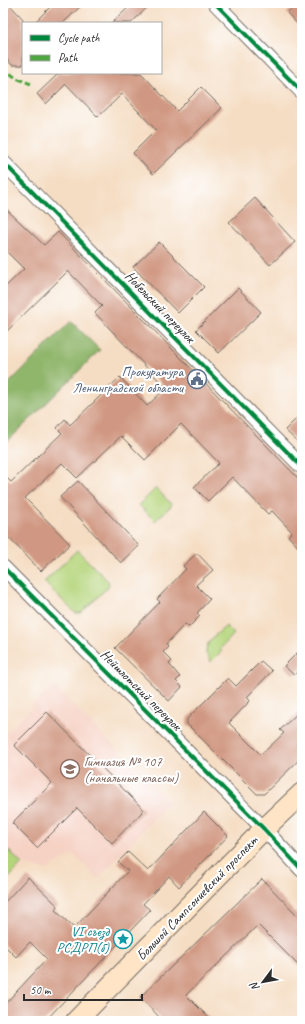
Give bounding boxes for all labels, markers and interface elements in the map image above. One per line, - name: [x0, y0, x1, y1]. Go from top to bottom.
- legend: [22, 22, 162, 74]
- text: Cycle path: [58, 30, 100, 46]
- text: Path: [58, 50, 78, 66]
- street label: Нобельский переулок: [121, 268, 200, 348]
- place label: Прокуратура Ленинградской области: [73, 363, 185, 396]
- public building icon: Прокуратура Ленинградской области: [186, 368, 208, 390]
- street label: Нейшлотский переулок: [97, 646, 186, 735]
- place label: Гимназия № 107 (начальные классы): [84, 753, 180, 786]
- school or university icon: Гимназия № 107 (начальные классы): [59, 758, 81, 780]
- street label: Большой Сампсониевский проспект: [133, 831, 262, 964]
- place label: VI съезд РСДРП(б): [57, 923, 111, 956]
- place icon: VI съезд РСДРП(б): [112, 928, 134, 950]
- north arrow: [243, 962, 283, 1002]
- scale bar: [24, 976, 142, 1002]
- text: N: [246, 979, 262, 994]
- text: 50 m: [30, 982, 52, 998]

